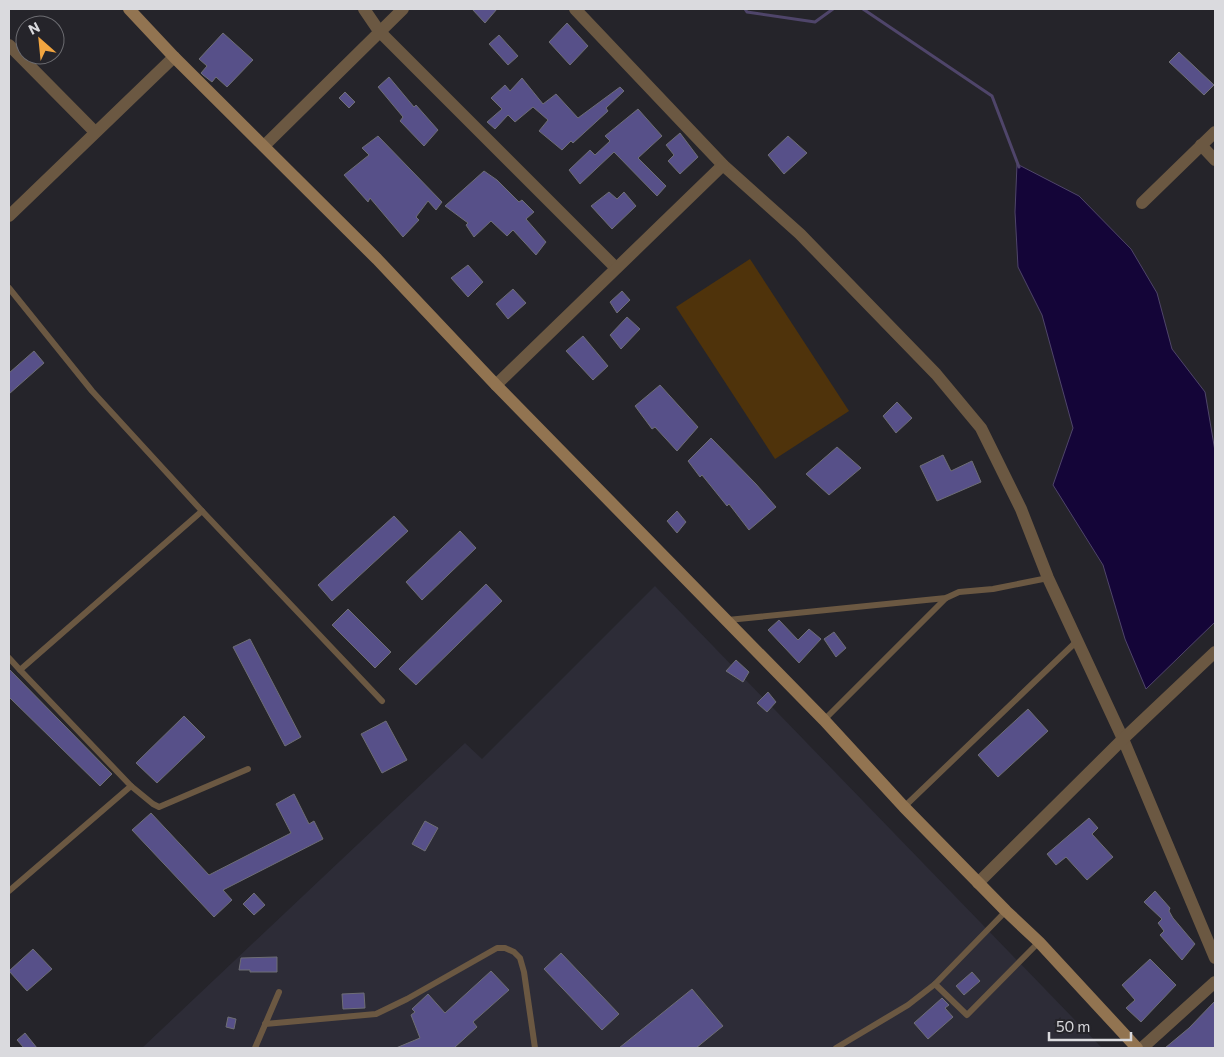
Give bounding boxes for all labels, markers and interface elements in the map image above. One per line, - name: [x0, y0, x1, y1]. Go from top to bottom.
- north arrow: [15, 15, 65, 65]
- text: N: [25, 18, 42, 38]
- scale bar: [1049, 1010, 1132, 1042]
- text: 50 m: [1056, 1017, 1090, 1035]

